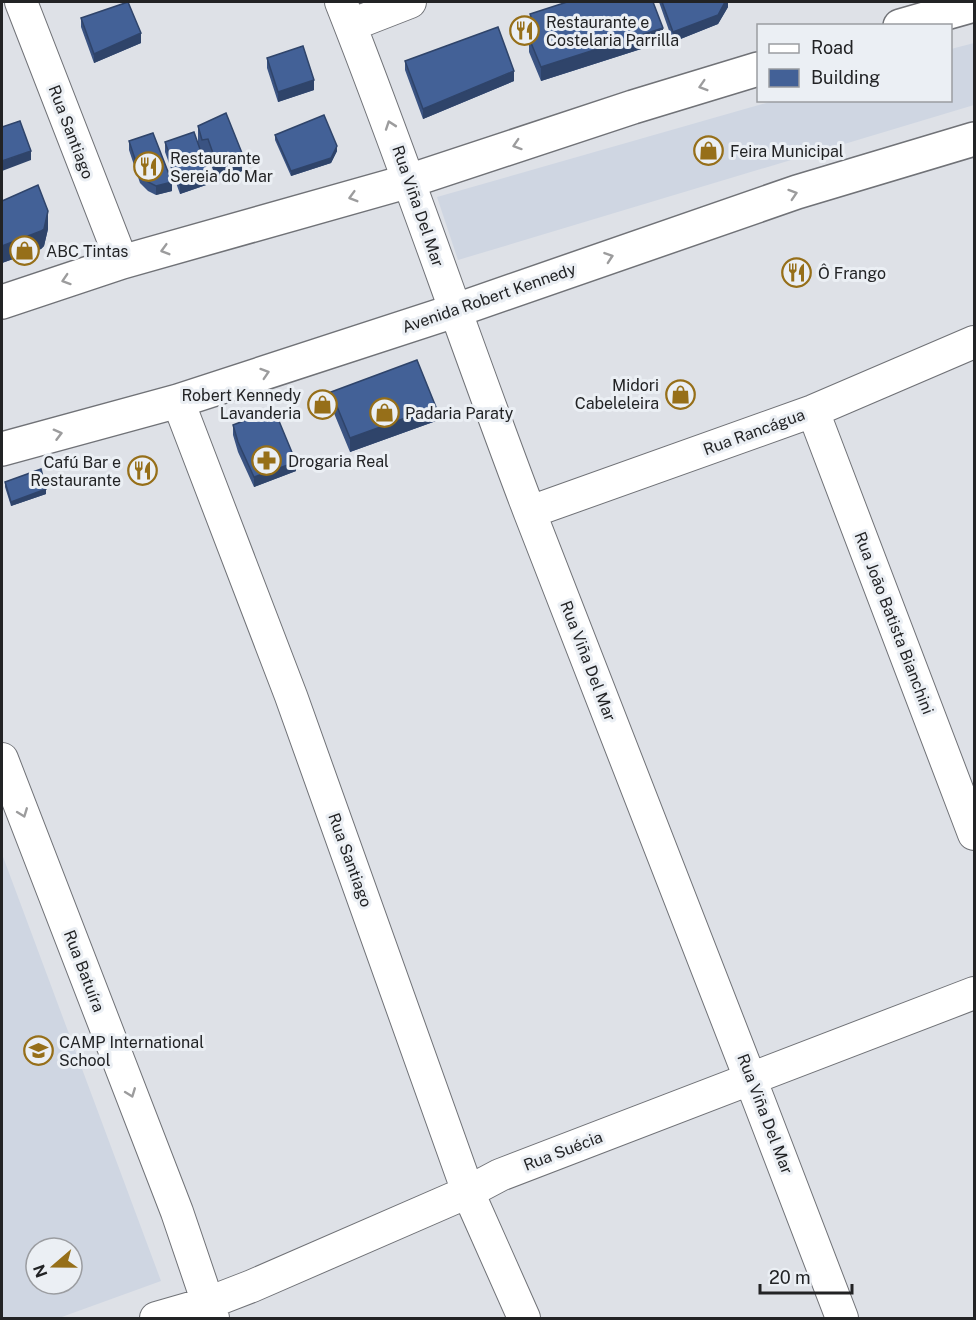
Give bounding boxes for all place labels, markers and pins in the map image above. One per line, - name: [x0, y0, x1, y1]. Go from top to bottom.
- place label: Restaurante e Costelaria Parrilla: [546, 13, 679, 50]
- restaurant icon: Restaurante e Costelaria Parrilla: [509, 15, 541, 47]
- shop icon: Feira Municipal: [693, 135, 725, 167]
- place label: Feira Municipal: [730, 142, 844, 161]
- place label: Restaurante Sereia do Mar: [170, 149, 273, 186]
- restaurant icon: Restaurante Sereia do Mar: [133, 151, 165, 183]
- shop icon: ABC Tintas: [9, 235, 41, 267]
- place label: ABC Tintas: [46, 242, 128, 261]
- restaurant icon: Ô Frango: [781, 257, 813, 289]
- place label: Ô Frango: [818, 263, 886, 283]
- place label: Midori Cabeleleira: [575, 376, 659, 413]
- shop icon: Midori Cabeleleira: [664, 378, 696, 410]
- place label: Robert Kennedy Lavanderia: [182, 386, 301, 423]
- shop icon: Robert Kennedy Lavanderia: [306, 388, 338, 420]
- shop icon: Padaria Paraty: [368, 397, 400, 429]
- place label: Padaria Paraty: [405, 404, 514, 423]
- pharmacy icon: Drogaria Real: [251, 445, 283, 477]
- place label: Drogaria Real: [288, 452, 389, 471]
- place label: Cafú Bar e Restaurante: [30, 453, 121, 490]
- restaurant icon: Cafú Bar e Restaurante: [126, 455, 158, 487]
- place label: CAMP International School: [59, 1033, 204, 1070]
- school or university icon: CAMP International School: [22, 1035, 54, 1067]

